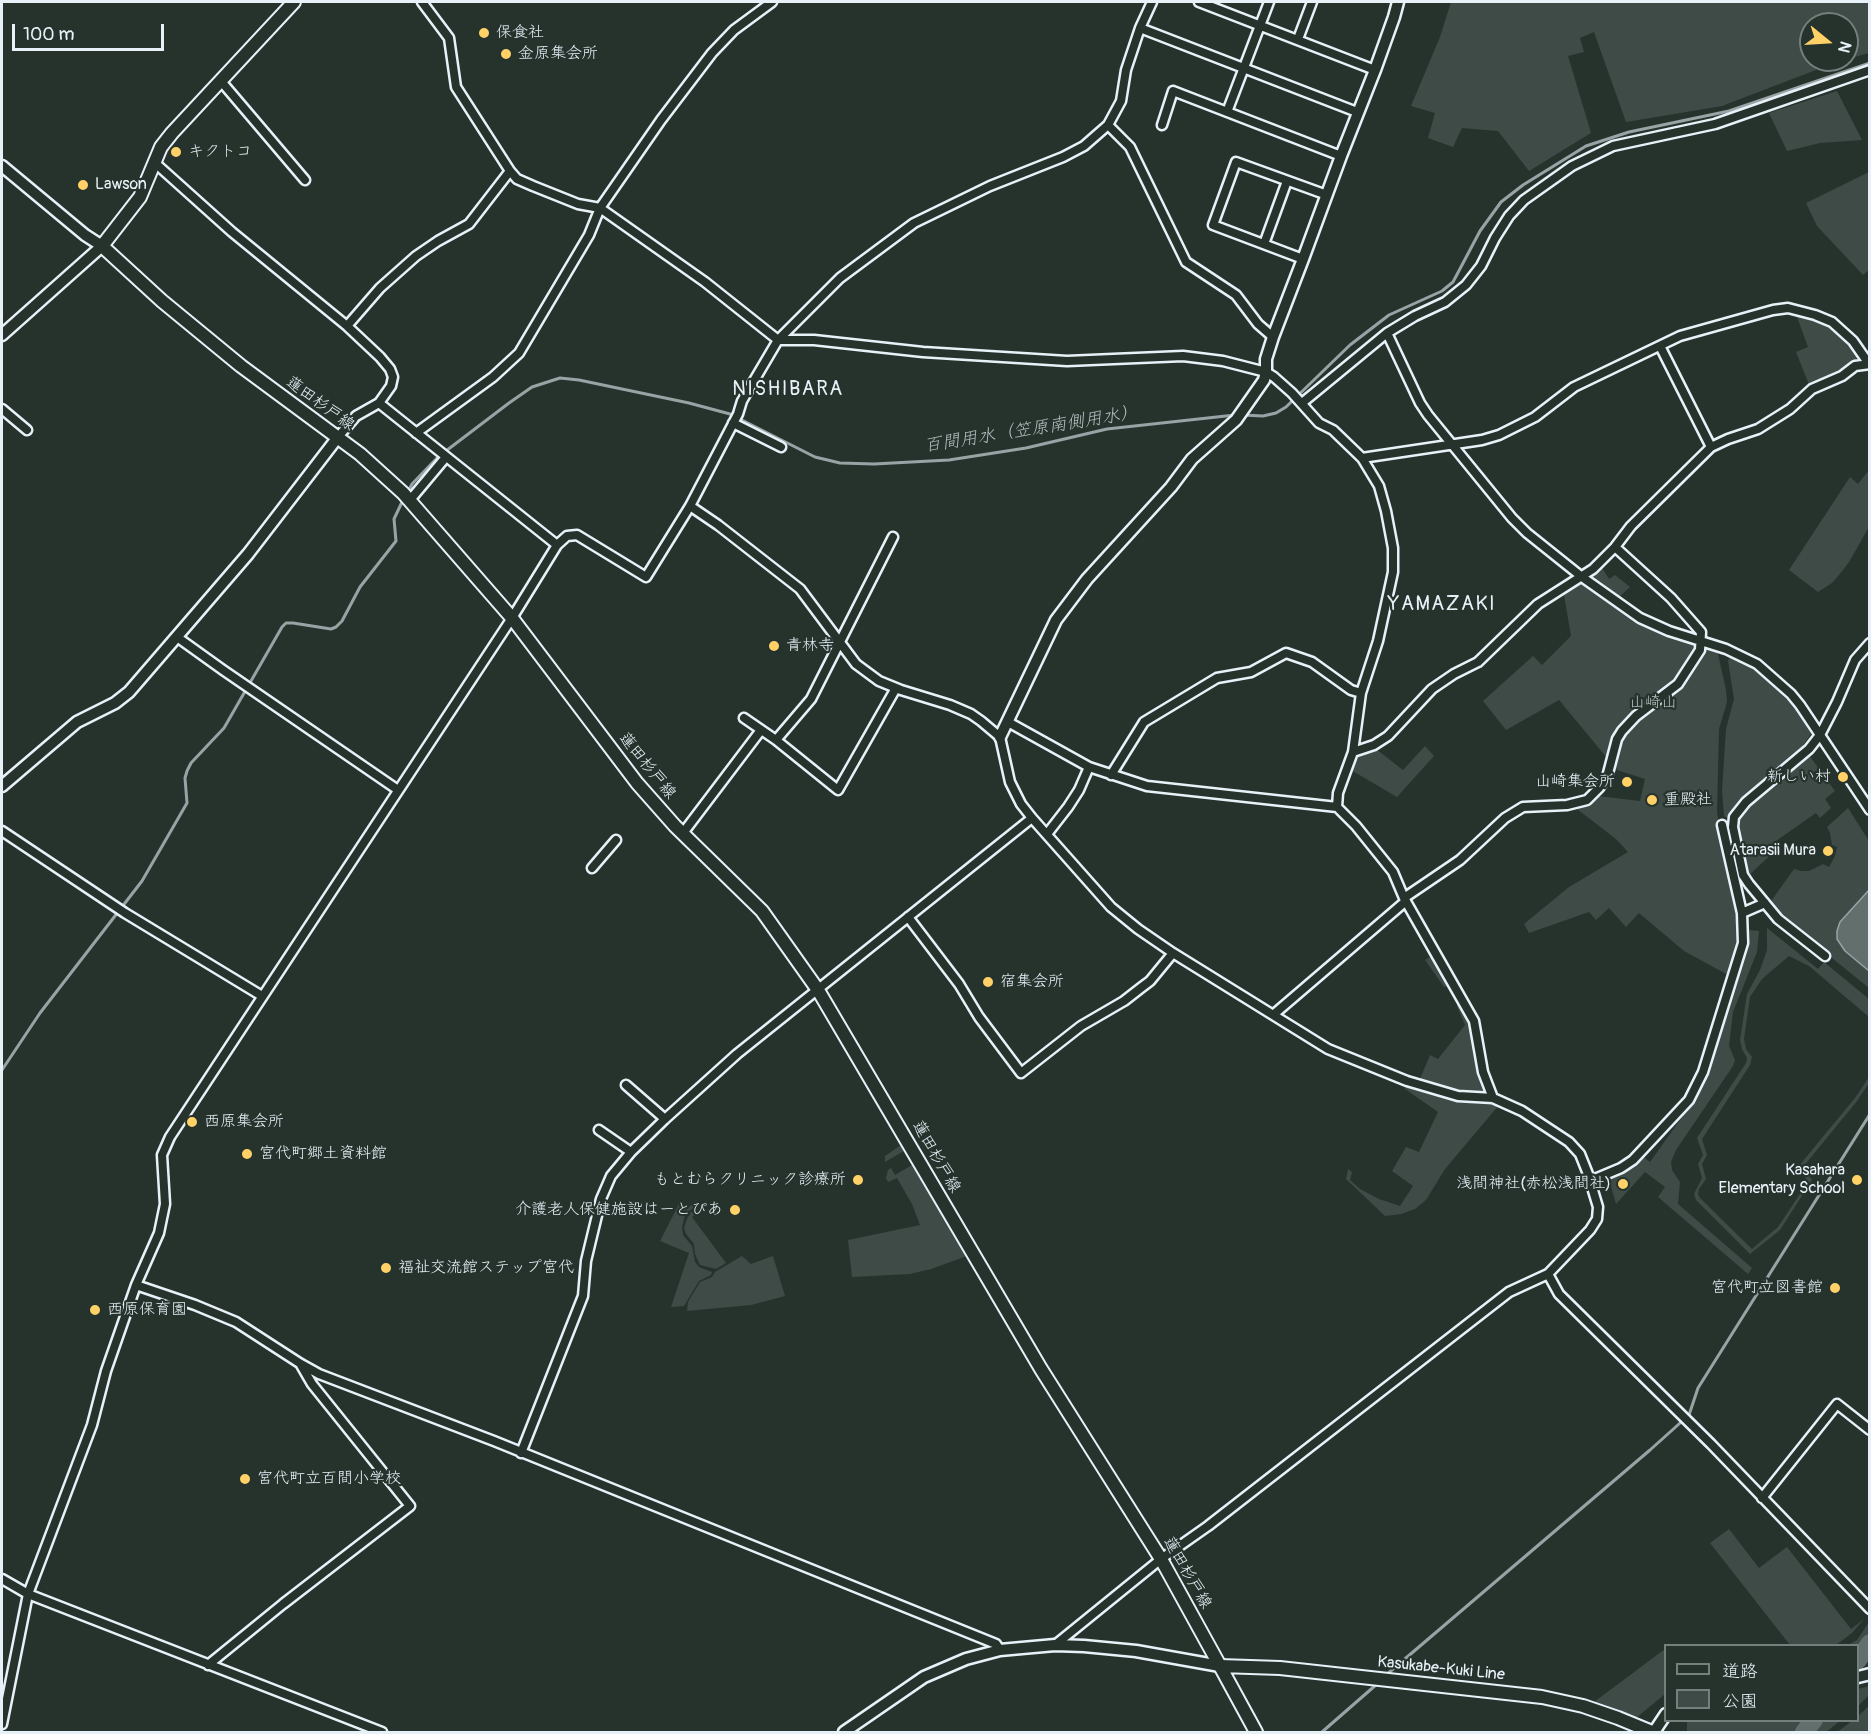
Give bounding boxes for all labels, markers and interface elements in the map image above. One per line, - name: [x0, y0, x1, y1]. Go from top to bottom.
- scale bar: [15, 12, 166, 50]
- north arrow: [1799, 12, 1859, 72]
- text: 100 m: [23, 23, 75, 46]
- place label: 保食社: [496, 23, 544, 43]
- marker: 保食社: [477, 26, 491, 40]
- text: N: [1833, 39, 1855, 55]
- place label: 金原集会所: [518, 44, 598, 64]
- marker: 金原集会所: [499, 47, 513, 61]
- place label: キクトコ: [188, 142, 252, 162]
- marker: キクトコ: [169, 145, 183, 159]
- place label: Lawson: [95, 175, 147, 195]
- marker: Lawson: [76, 178, 90, 192]
- street label: 蓮田杉戸線: [282, 373, 358, 435]
- district label: NISHIBARA: [732, 378, 844, 402]
- water label: 百間用水（笠原南側用水）: [923, 402, 1139, 458]
- district label: YAMAZAKI: [1388, 593, 1496, 617]
- place label: 青林寺: [786, 636, 834, 656]
- marker: 青林寺: [767, 639, 781, 653]
- park label: 山崎山: [1629, 693, 1677, 713]
- street label: 蓮田杉戸線: [614, 729, 680, 803]
- place label: 新しい村: [1767, 767, 1831, 787]
- marker: 新しい村: [1836, 770, 1850, 784]
- place label: 山崎集会所: [1535, 772, 1615, 792]
- marker: 山崎集会所: [1620, 775, 1634, 789]
- place label: 重殿社: [1664, 790, 1712, 810]
- marker: 重殿社: [1645, 793, 1659, 807]
- place label: Atarasii Mura: [1730, 841, 1816, 861]
- marker: Atarasii Mura: [1821, 844, 1835, 858]
- place label: 宿集会所: [1000, 972, 1064, 992]
- marker: 宿集会所: [981, 975, 995, 989]
- place label: 西原集会所: [204, 1112, 284, 1132]
- marker: 西原集会所: [185, 1115, 199, 1129]
- street label: 蓮田杉戸線: [908, 1118, 964, 1196]
- place label: 宮代町郷土資料館: [259, 1144, 387, 1164]
- marker: 宮代町郷土資料館: [240, 1147, 254, 1161]
- place label: Kasahara Elementary School: [1719, 1161, 1845, 1199]
- place label: もとむらクリニック診療所: [654, 1170, 846, 1190]
- marker: もとむらクリニック診療所: [851, 1173, 865, 1187]
- marker: Kasahara Elementary School: [1850, 1173, 1864, 1187]
- place label: 浅間神社(赤松浅間社): [1456, 1174, 1611, 1194]
- marker: 浅間神社(赤松浅間社): [1616, 1177, 1630, 1191]
- place label: 介護老人保健施設はーとぴあ: [515, 1200, 723, 1220]
- marker: 介護老人保健施設はーとぴあ: [728, 1203, 742, 1217]
- place label: 福祉交流館ステップ宮代: [398, 1258, 574, 1278]
- marker: 福祉交流館ステップ宮代: [379, 1261, 393, 1275]
- place label: 宮代町立図書館: [1711, 1278, 1823, 1298]
- marker: 宮代町立図書館: [1828, 1281, 1842, 1295]
- place label: 西原保育園: [107, 1300, 187, 1320]
- marker: 西原保育園: [88, 1303, 102, 1317]
- place label: 宮代町立百間小学校: [257, 1469, 401, 1489]
- marker: 宮代町立百間小学校: [238, 1472, 252, 1486]
- street label: 蓮田杉戸線: [1159, 1534, 1215, 1612]
- legend: [1664, 1644, 1859, 1722]
- street label: Kasukabe-Kuki Line: [1376, 1653, 1506, 1685]
- text: 道路: [1722, 1660, 1758, 1683]
- text: 公園: [1722, 1690, 1758, 1713]

